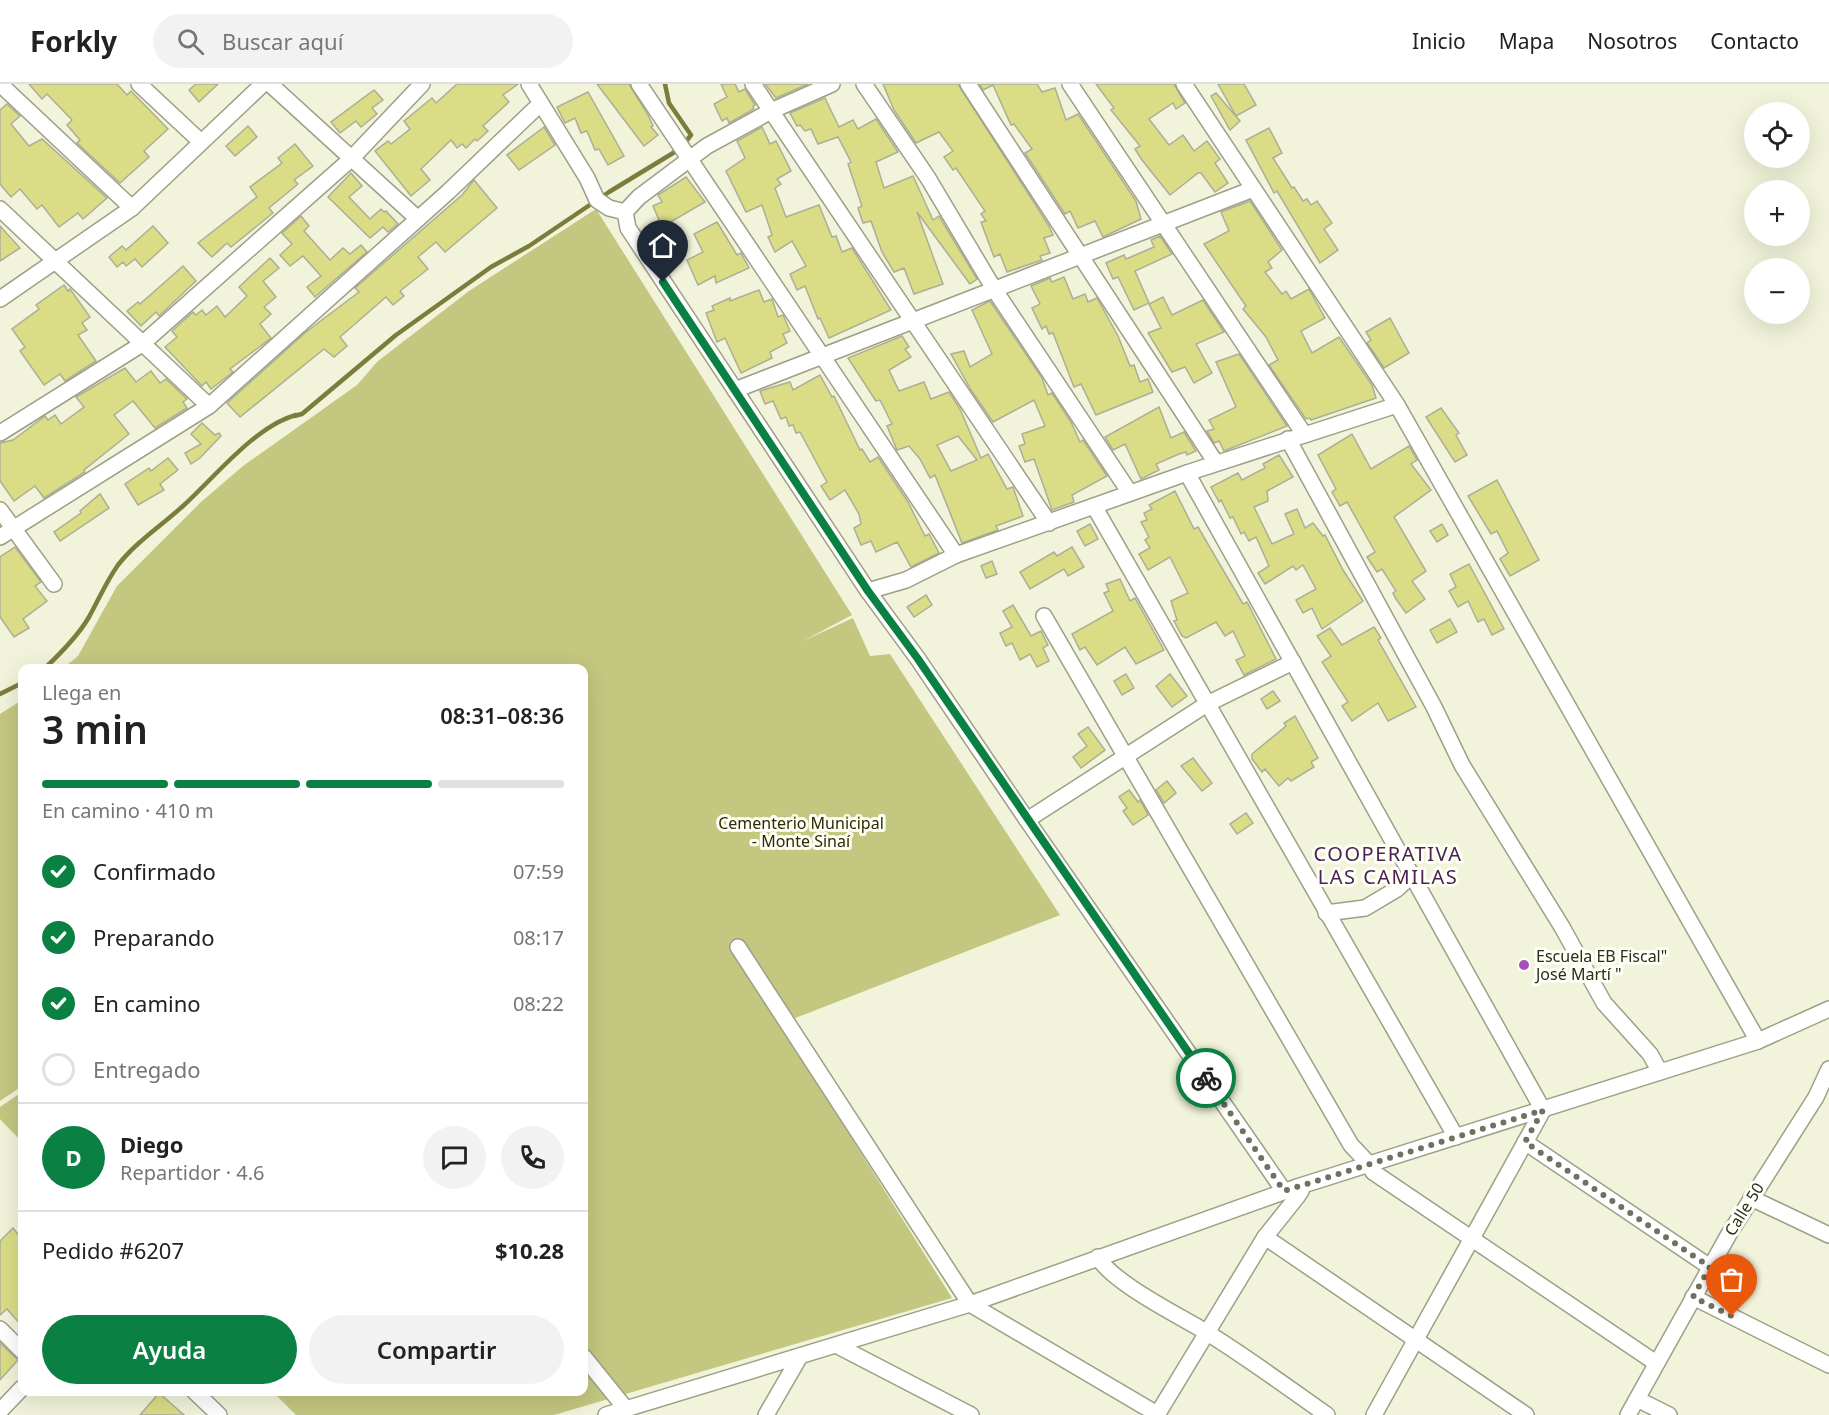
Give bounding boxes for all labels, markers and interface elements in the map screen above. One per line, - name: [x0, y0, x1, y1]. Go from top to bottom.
- search box: [153, 14, 573, 68]
- text: Forkly: [30, 22, 117, 60]
- icon: search: [174, 25, 207, 58]
- text: Buscar aquí: [222, 26, 343, 56]
- text: Inicio: [1412, 27, 1466, 55]
- text: Mapa: [1499, 27, 1554, 55]
- text: Nosotros: [1587, 27, 1677, 55]
- text: Contacto: [1710, 27, 1799, 55]
- map controls: [1744, 102, 1810, 324]
- button: locate: [1744, 102, 1810, 168]
- button: +: [1744, 180, 1810, 246]
- pin: [637, 220, 688, 282]
- icon: home: [646, 229, 679, 262]
- button: −: [1744, 258, 1810, 324]
- text: Llega en: [42, 679, 121, 706]
- text: 08:31–08:36: [440, 700, 564, 730]
- text: 3 min: [42, 702, 148, 755]
- text: En camino · 410 m: [42, 797, 214, 824]
- park label: Cementerio Municipal - Monte Sinaí: [718, 812, 884, 852]
- district label: COOPERATIVA LAS CAMILAS: [1314, 840, 1462, 890]
- icon: check: [42, 855, 75, 888]
- text: Confirmado: [93, 856, 216, 886]
- text: 07:59: [513, 858, 564, 885]
- icon: check: [42, 921, 75, 954]
- text: Preparando: [93, 922, 215, 952]
- text: 08:17: [513, 924, 564, 951]
- place label: Escuela EB Fiscal" José Martí ": [1534, 945, 1667, 985]
- marker: Escuela EB Fiscal" José Martí ": [1517, 958, 1531, 972]
- icon: check: [42, 987, 75, 1020]
- text: En camino: [93, 988, 201, 1018]
- text: 08:22: [513, 990, 564, 1017]
- courier: [1176, 1048, 1236, 1108]
- text: Entregado: [93, 1054, 201, 1084]
- icon: bike: [1190, 1062, 1223, 1095]
- button: chat: [423, 1126, 486, 1189]
- button: phone: [501, 1126, 564, 1189]
- text: Diego: [120, 1129, 183, 1159]
- text: D: [65, 1142, 82, 1172]
- text: Repartidor · 4.6: [120, 1159, 265, 1186]
- street label: Calle 50: [1719, 1178, 1769, 1240]
- text: Pedido #6207: [42, 1235, 184, 1265]
- text: $10.28: [495, 1235, 564, 1265]
- pin: [1706, 1254, 1757, 1316]
- icon: bag: [1715, 1263, 1748, 1296]
- button: Ayuda: [42, 1315, 297, 1384]
- button: Compartir: [309, 1315, 564, 1384]

